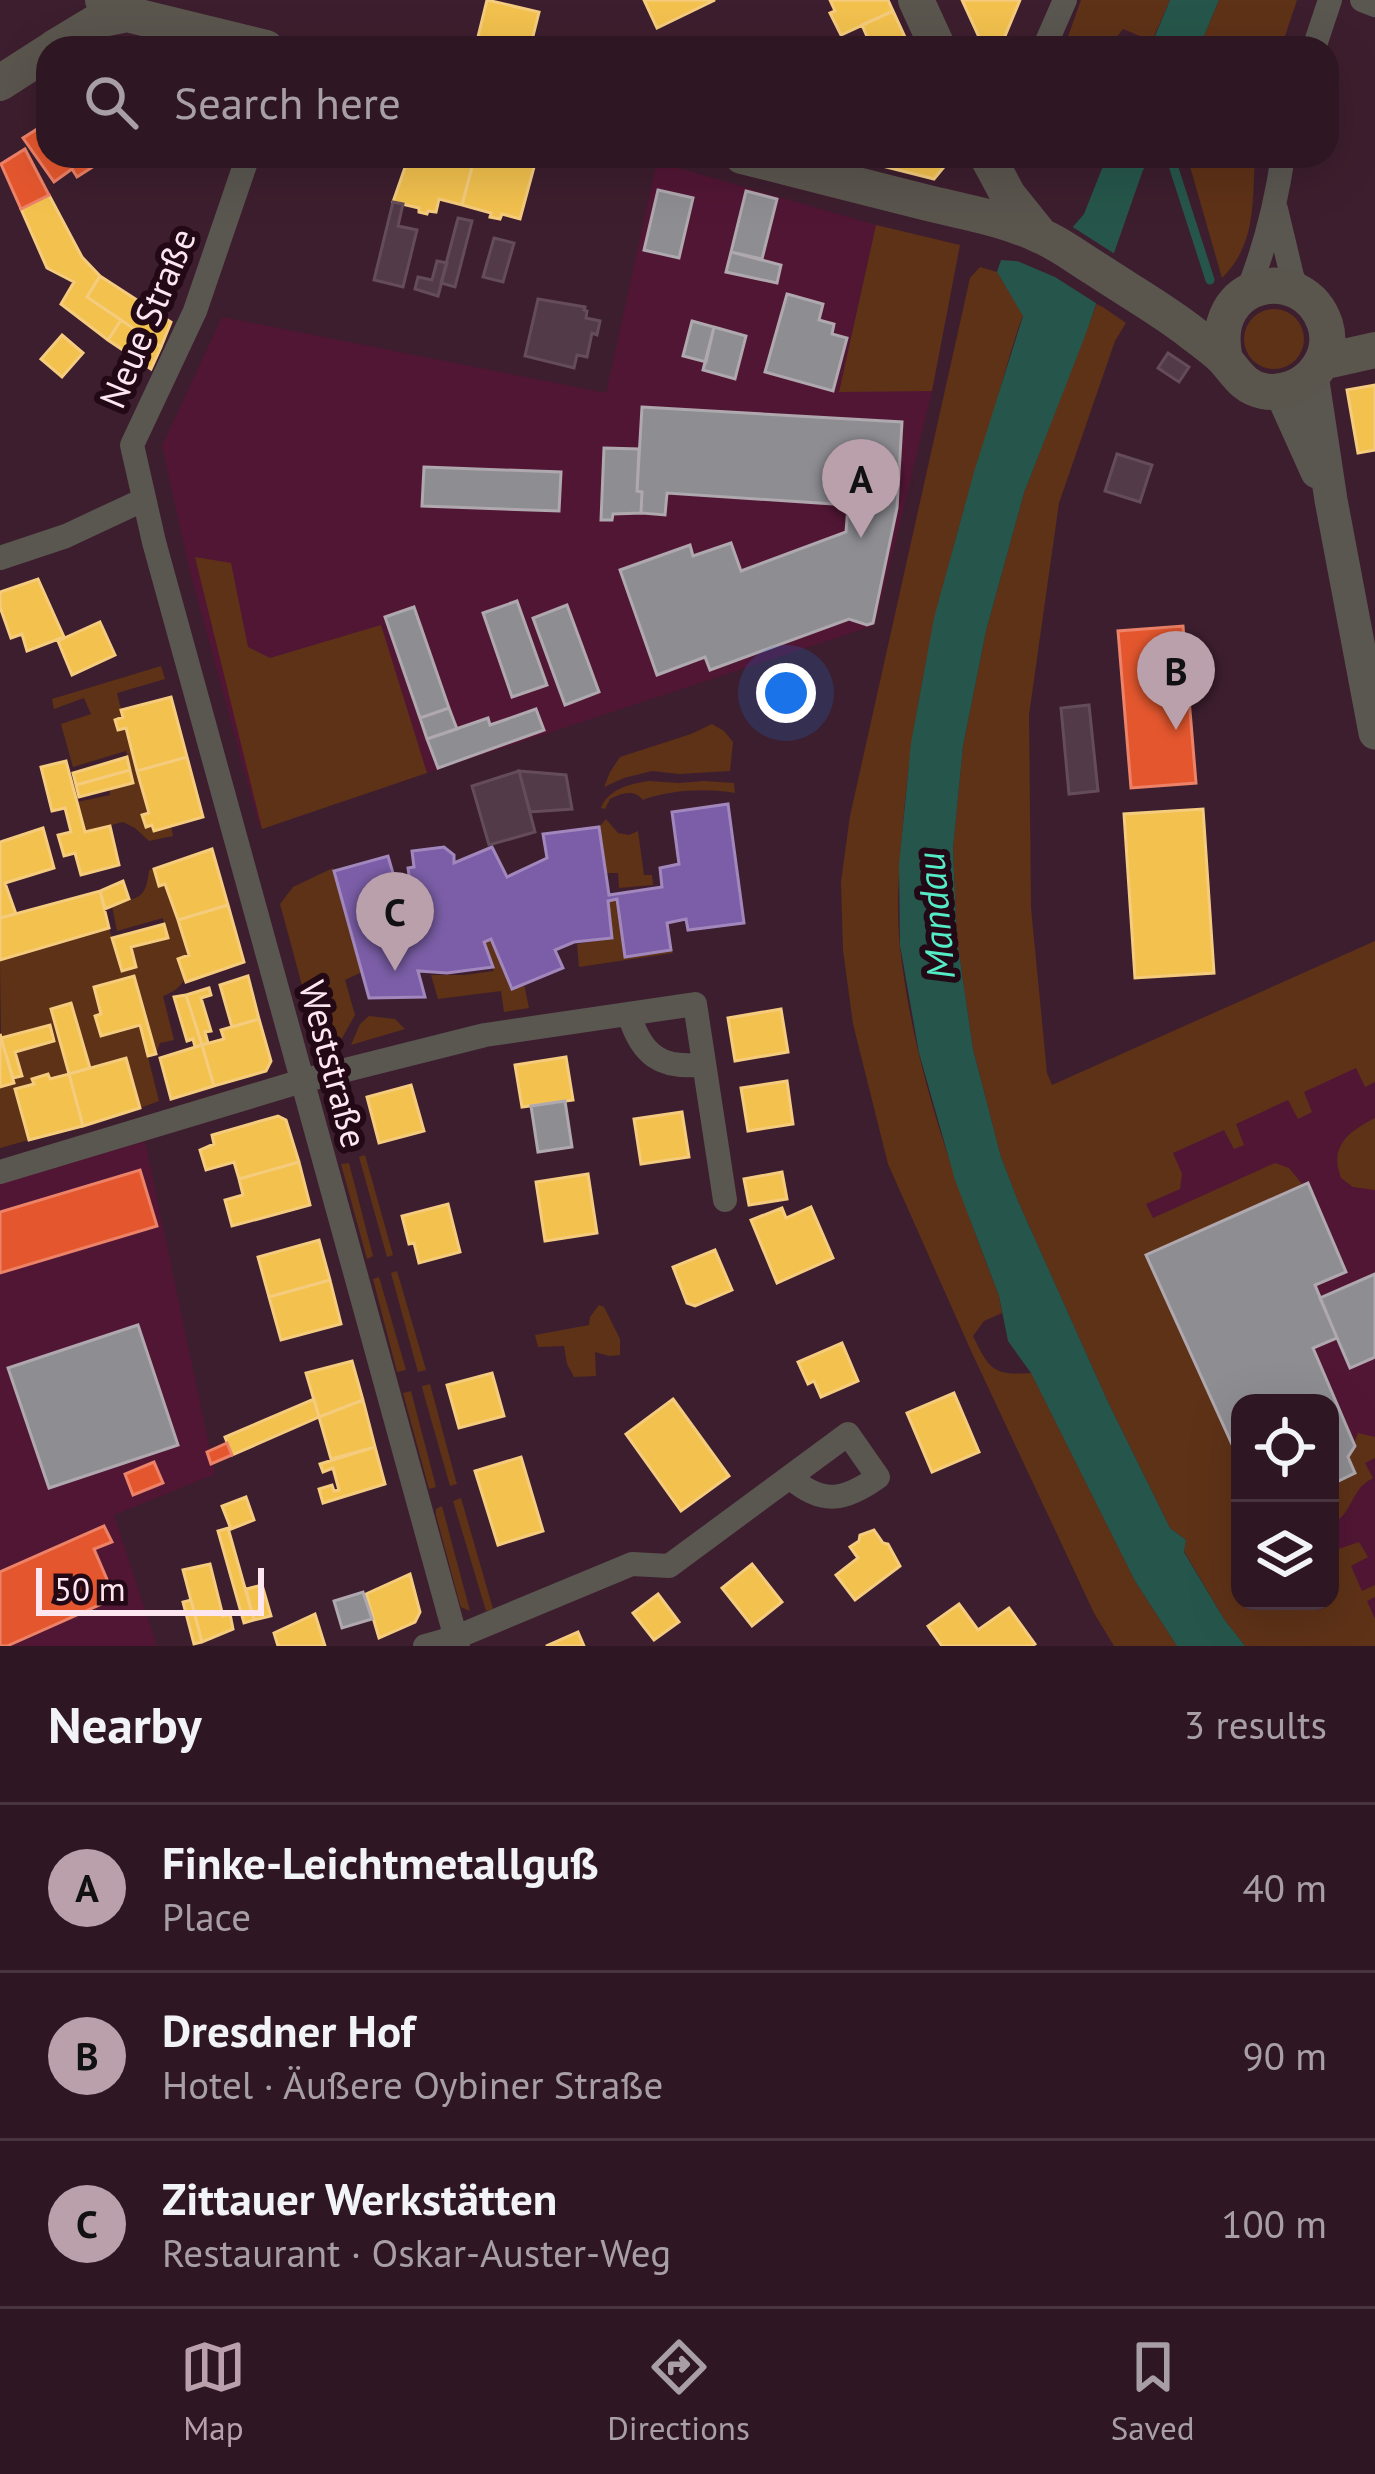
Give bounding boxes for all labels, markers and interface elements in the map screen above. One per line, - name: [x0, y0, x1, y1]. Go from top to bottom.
- search box: [36, 36, 1339, 168]
- icon: search: [78, 69, 144, 135]
- text: Search here: [174, 73, 401, 131]
- street label: Neue Straße: [88, 221, 206, 415]
- pin: A: [822, 439, 900, 538]
- pin: B: [1137, 631, 1215, 730]
- your location: [756, 663, 816, 723]
- water label: Mandau: [904, 850, 966, 982]
- pin: C: [356, 872, 434, 971]
- street label: Weststraße: [289, 975, 379, 1153]
- map controls: [1231, 1394, 1339, 1610]
- button: locate: [1231, 1394, 1339, 1502]
- button: layers: [1231, 1502, 1339, 1610]
- scale bar: [36, 1562, 264, 1615]
- text: 50 m: [54, 1567, 126, 1610]
- text: Nearby: [48, 1691, 202, 1757]
- text: 3 results: [1184, 1699, 1327, 1750]
- text: Finke-Leichtmetallguß: [162, 1833, 599, 1891]
- text: A: [75, 1862, 99, 1913]
- text: 40 m: [1242, 1862, 1327, 1913]
- text: Place: [162, 1891, 251, 1942]
- text: Dresdner Hof: [162, 2001, 415, 2059]
- text: B: [75, 2030, 99, 2081]
- text: 90 m: [1242, 2030, 1327, 2081]
- text: Hotel · Äußere Oybiner Straße: [162, 2059, 663, 2110]
- text: Zittauer Werkstätten: [162, 2169, 557, 2227]
- text: C: [76, 2198, 98, 2249]
- text: 100 m: [1221, 2198, 1327, 2249]
- text: Restaurant · Oskar-Auster-Weg: [162, 2227, 671, 2278]
- tab: Map: [180, 2334, 246, 2449]
- tab: Directions: [607, 2334, 750, 2449]
- tab: Saved: [1111, 2334, 1195, 2449]

